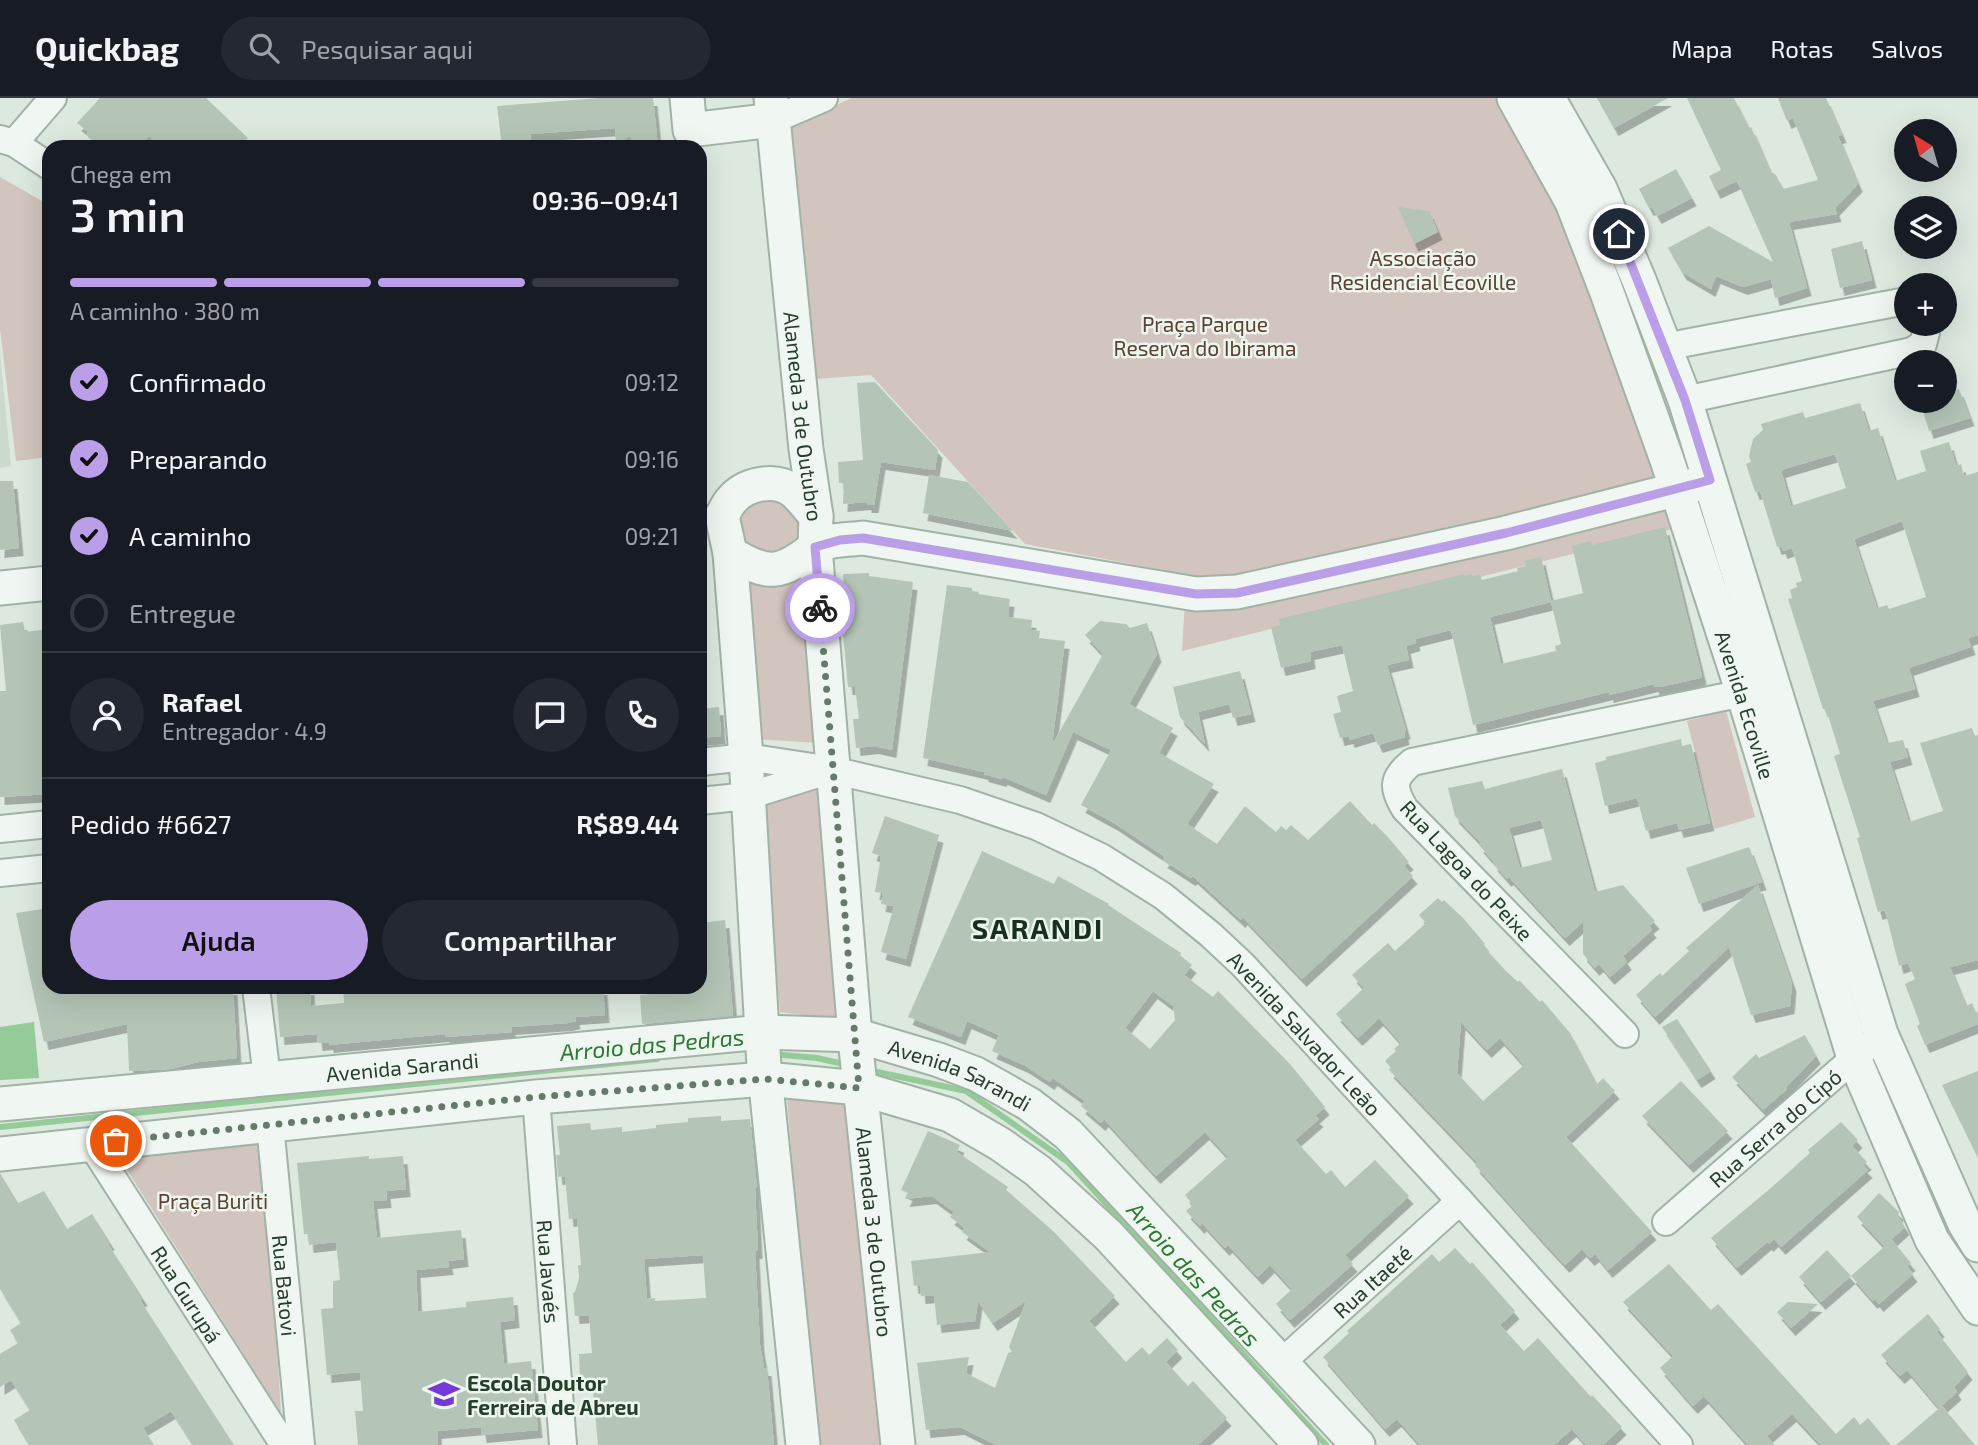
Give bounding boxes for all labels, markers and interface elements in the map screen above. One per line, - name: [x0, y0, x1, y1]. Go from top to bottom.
- search box: [221, 17, 711, 80]
- text: Quickbag: [35, 28, 179, 68]
- icon: search: [245, 29, 283, 67]
- text: Pesquisar aqui: [301, 33, 473, 64]
- text: Mapa: [1671, 34, 1733, 63]
- text: Rotas: [1771, 34, 1833, 63]
- text: Salvos: [1871, 34, 1943, 63]
- north arrow: [1894, 119, 1956, 182]
- map controls: [1894, 119, 1957, 413]
- text: Chega em: [70, 160, 172, 188]
- text: 09:36–09:41: [532, 184, 679, 215]
- text: 3 min: [70, 186, 186, 241]
- button: layers: [1894, 196, 1957, 259]
- pin: [1589, 204, 1649, 264]
- icon: home: [1600, 215, 1638, 253]
- park label: Associação Residencial Ecoville: [1330, 245, 1516, 294]
- button: +: [1894, 273, 1957, 336]
- text: A caminho · 380 m: [70, 297, 260, 325]
- street label: Alameda 3 de Outubro: [780, 310, 829, 523]
- park label: Praça Parque Reserva do Ibirama: [1114, 311, 1296, 360]
- button: −: [1894, 350, 1957, 413]
- icon: check: [70, 363, 108, 401]
- text: Confirmado: [129, 366, 267, 397]
- text: 09:12: [624, 368, 679, 396]
- icon: check: [70, 440, 108, 478]
- text: Preparando: [129, 443, 267, 474]
- text: 09:16: [624, 445, 679, 473]
- icon: check: [70, 517, 108, 555]
- text: A caminho: [129, 520, 252, 551]
- text: 09:21: [624, 522, 679, 550]
- courier: [785, 573, 855, 643]
- icon: bike: [801, 589, 839, 627]
- text: Entregue: [129, 597, 236, 628]
- street label: Avenida Ecoville: [1711, 627, 1781, 782]
- button: person: [70, 678, 144, 752]
- button: chat: [513, 678, 587, 752]
- button: phone: [605, 678, 679, 752]
- text: Rafael: [162, 686, 242, 717]
- text: Entregador · 4.9: [162, 717, 327, 745]
- street label: Rua Lagoa do Peixe: [1396, 795, 1538, 945]
- text: Pedido #6627: [70, 808, 231, 839]
- text: R$89.44: [576, 808, 679, 839]
- button: Ajuda: [70, 900, 368, 980]
- button: Compartilhar: [382, 900, 679, 980]
- district label: SARANDI: [972, 911, 1104, 945]
- street label: Avenida Salvador Leão: [1223, 945, 1387, 1120]
- water label: Arroio das Pedras: [558, 1022, 745, 1066]
- street label: Avenida Sarandi: [886, 1033, 1036, 1115]
- street label: Avenida Sarandi: [325, 1046, 480, 1086]
- street label: Rua Serra do Cipó: [1703, 1063, 1846, 1192]
- pin: [86, 1111, 146, 1171]
- icon: bag: [97, 1122, 135, 1160]
- street label: Alameda 3 de Outubro: [852, 1125, 899, 1338]
- park label: Praça Buriti: [158, 1188, 268, 1215]
- water label: Arroio das Pedras: [1121, 1195, 1266, 1352]
- street label: Rua Javaés: [533, 1219, 566, 1324]
- street label: Rua Batovi: [268, 1233, 303, 1337]
- street label: Rua Itaeté: [1327, 1239, 1416, 1323]
- street label: Rua Gurupá: [147, 1241, 227, 1347]
- place label: Escola Doutor Ferreira de Abreu: [467, 1370, 639, 1419]
- school or university icon: Escola Doutor Ferreira de Abreu: [427, 1377, 461, 1411]

